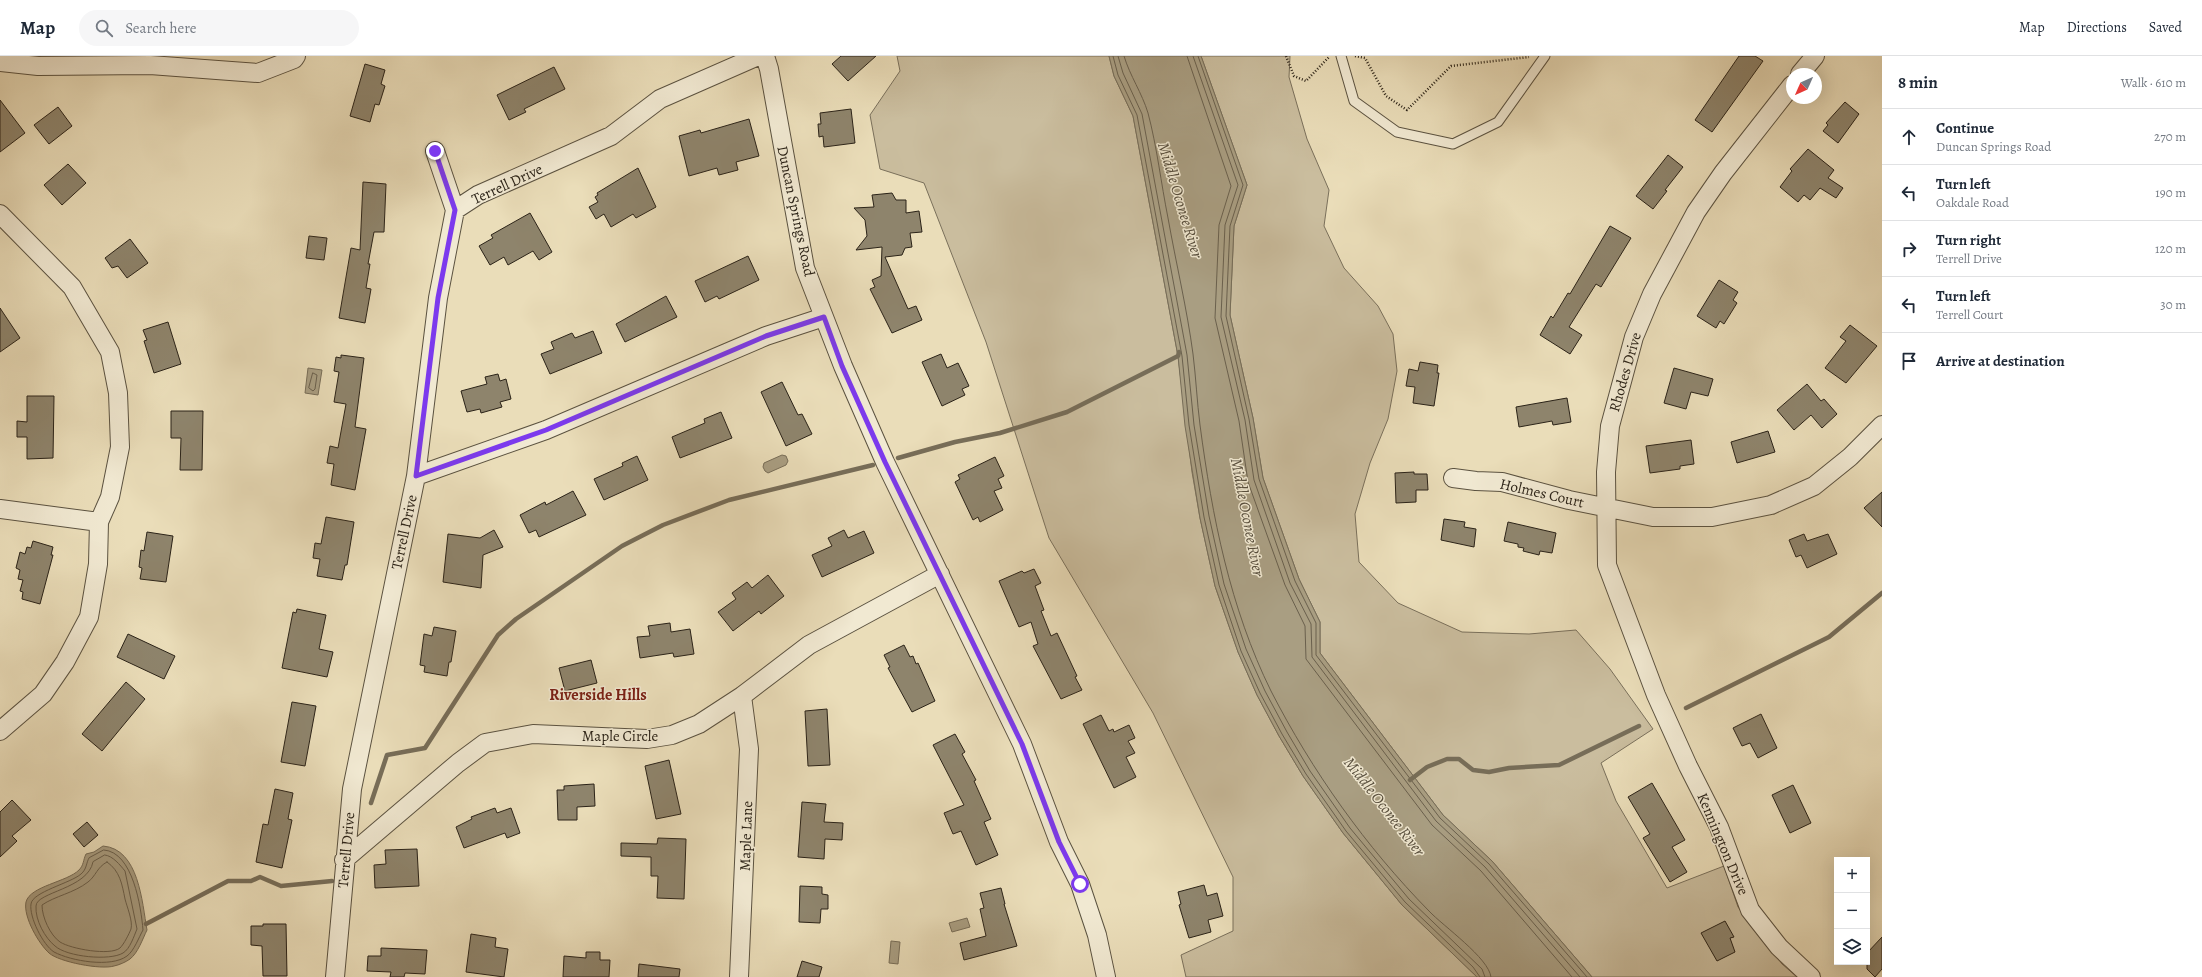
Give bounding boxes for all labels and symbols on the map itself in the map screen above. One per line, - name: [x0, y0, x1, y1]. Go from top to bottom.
- north arrow: [1786, 68, 1822, 104]
- water label: Middle Oconee River: [1152, 140, 1208, 261]
- route end: [426, 142, 444, 160]
- street label: Duncan Springs Road: [772, 144, 820, 279]
- street label: Terrell Drive: [468, 159, 546, 209]
- street label: Rhodes Drive: [1604, 330, 1646, 414]
- water label: Middle Oconee River: [1225, 456, 1269, 579]
- street label: Holmes Court: [1498, 474, 1586, 512]
- street label: Terrell Drive: [386, 492, 422, 571]
- district label: Riverside Hills: [549, 684, 647, 706]
- street label: Maple Circle: [582, 726, 659, 746]
- water label: Middle Oconee River: [1339, 753, 1430, 861]
- street label: Kennington Drive: [1692, 790, 1754, 899]
- street label: Maple Lane: [735, 800, 757, 872]
- street label: Terrell Drive: [333, 811, 359, 889]
- route start: [1071, 875, 1089, 893]

